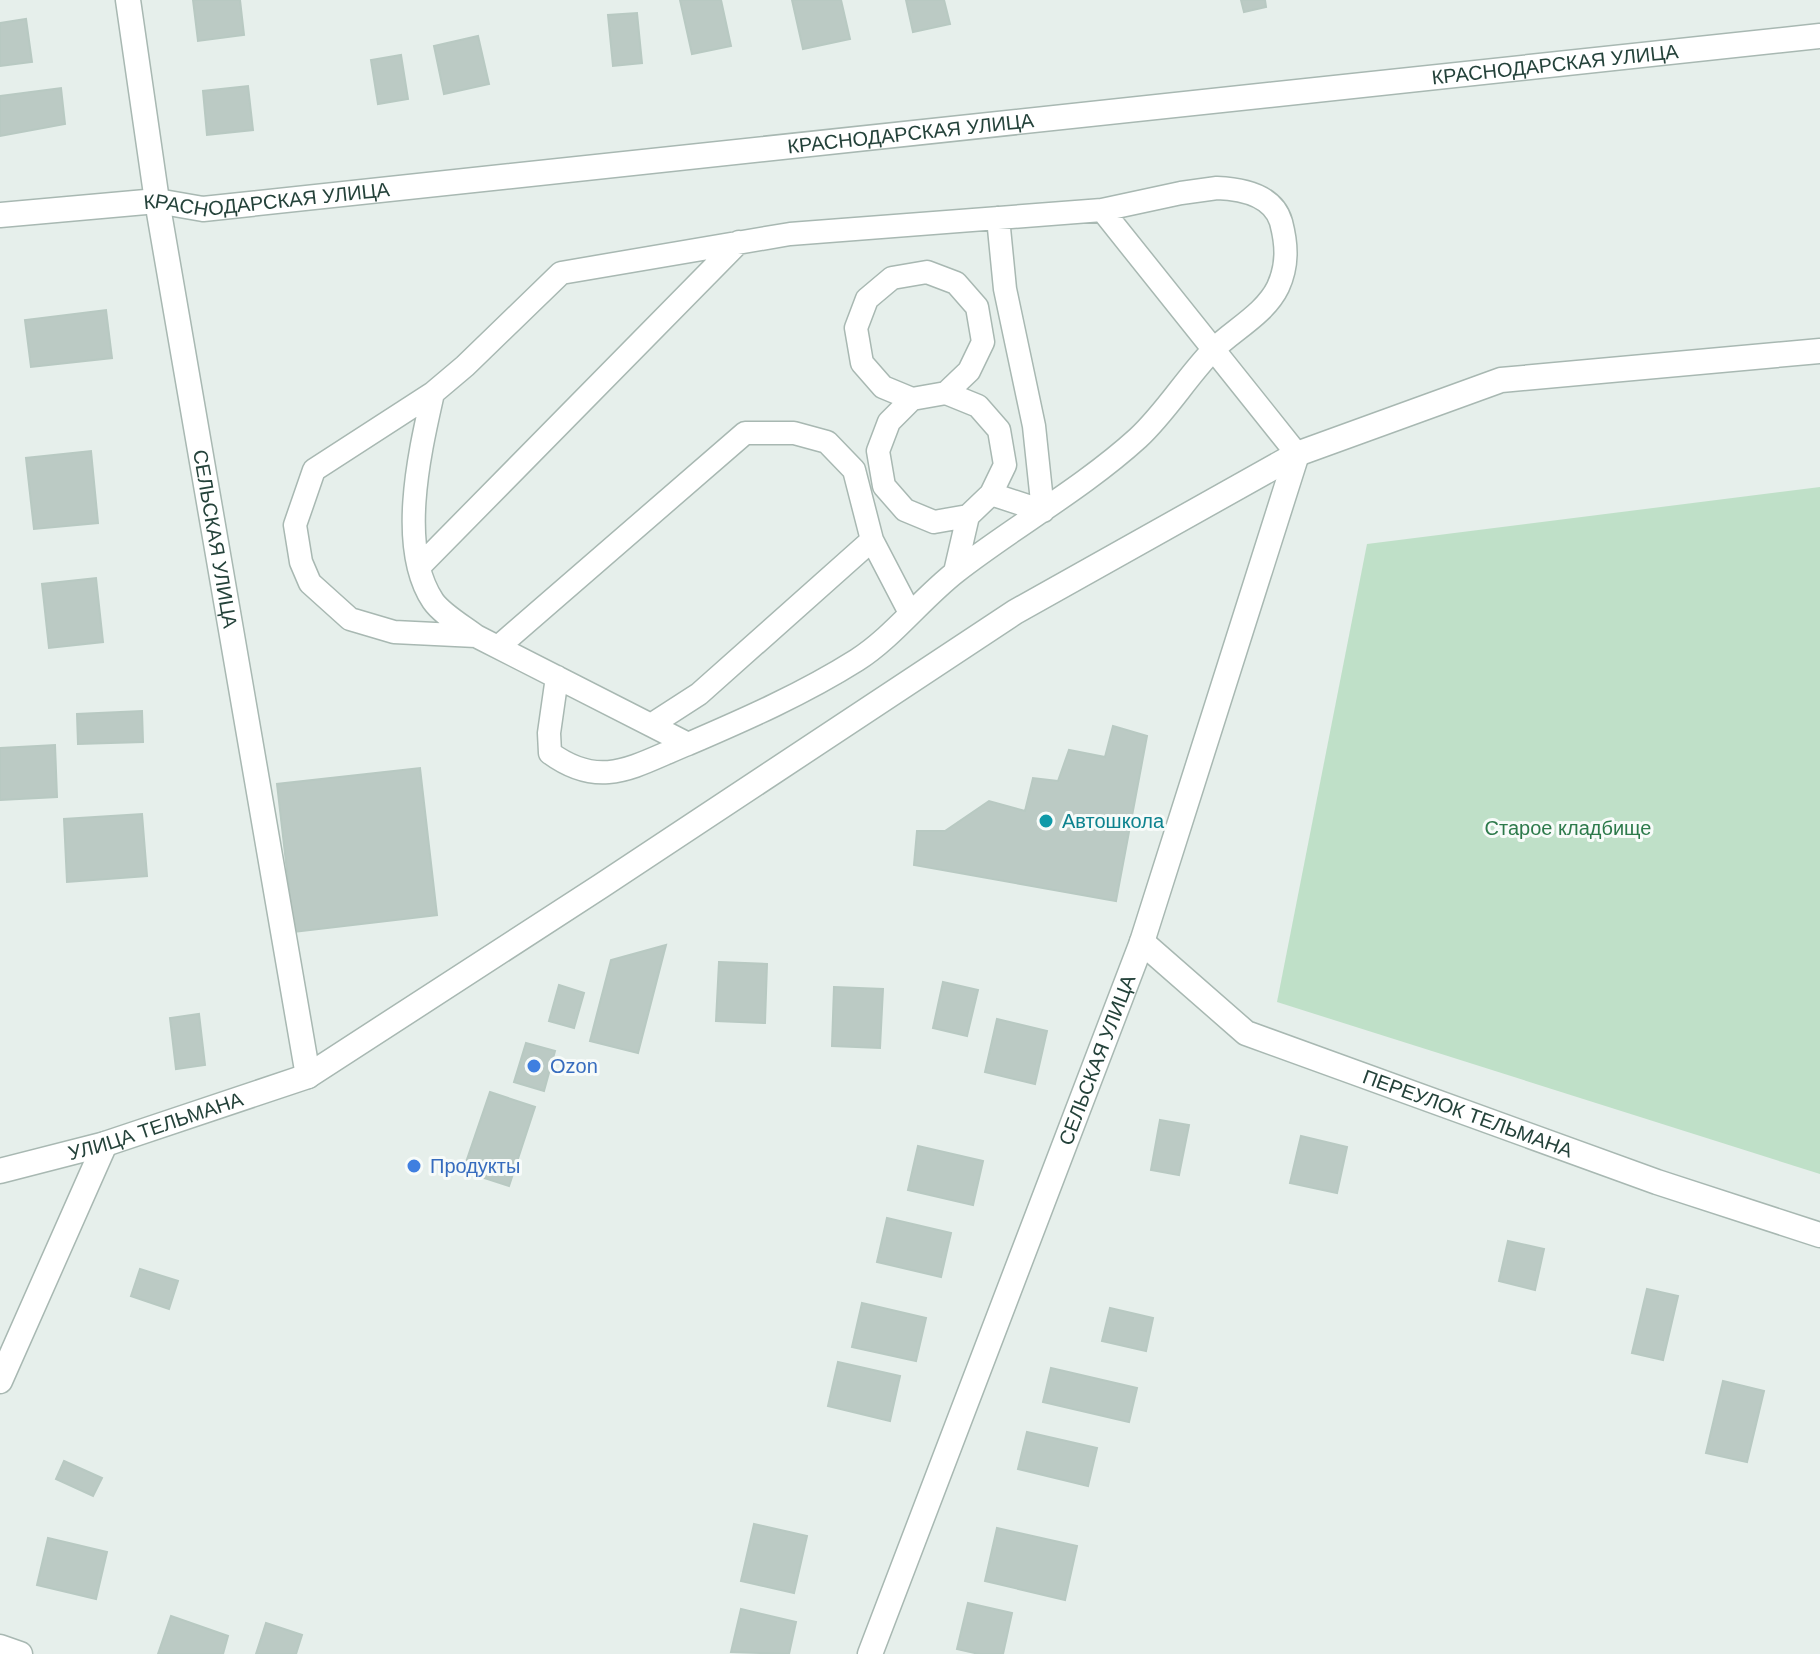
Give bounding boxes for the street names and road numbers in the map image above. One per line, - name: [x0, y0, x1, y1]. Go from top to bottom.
- street label: КРАСНОДАРСКАЯ УЛИЦА: [1431, 40, 1680, 88]
- street label: КРАСНОДАРСКАЯ УЛИЦА: [786, 109, 1036, 157]
- street label: КРАСНОДАРСКАЯ УЛИЦА: [143, 178, 391, 221]
- street label: СЕЛЬСКАЯ УЛИЦА: [189, 448, 242, 631]
- street label: СЕЛЬСКАЯ УЛИЦА: [1054, 971, 1140, 1148]
- street label: ПЕРЕУЛОК ТЕЛЬМАНА: [1360, 1065, 1576, 1162]
- street label: УЛИЦА ТЕЛЬМАНА: [66, 1087, 246, 1164]

